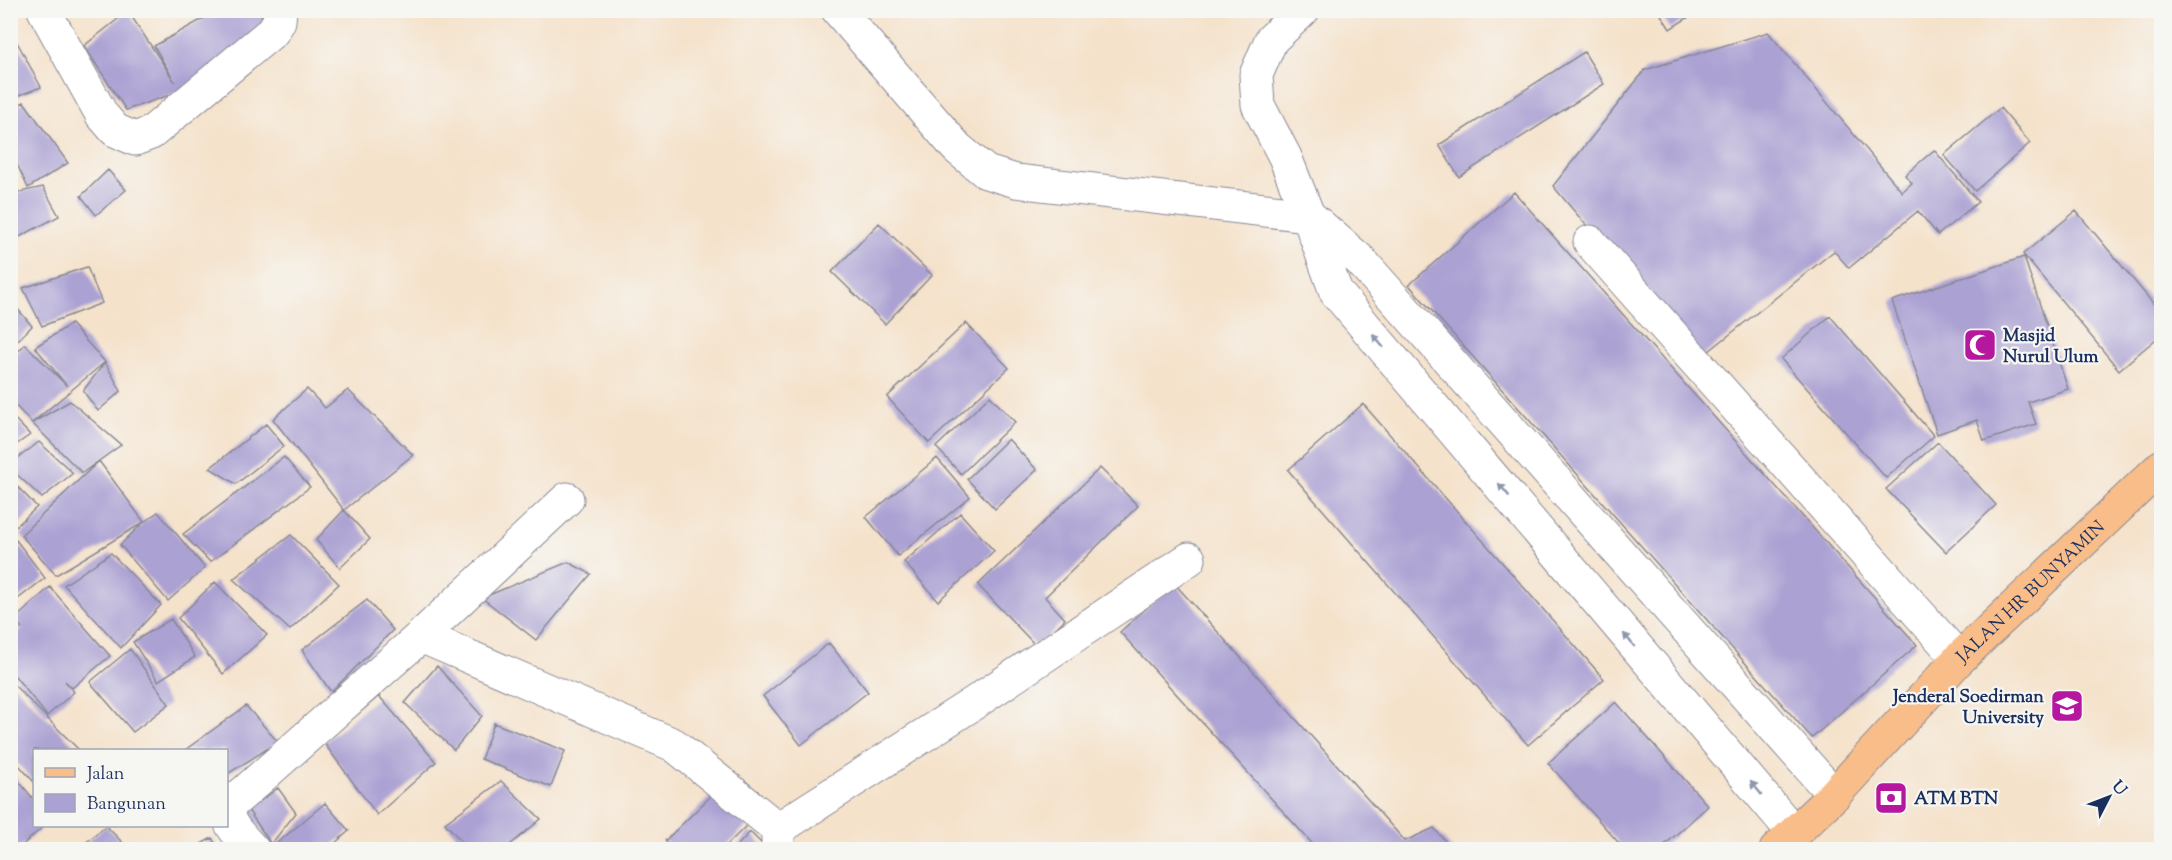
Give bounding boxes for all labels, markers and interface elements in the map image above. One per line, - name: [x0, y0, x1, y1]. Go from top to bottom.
- place label: Masjid Nurul Ulum: [2003, 324, 2098, 371]
- mosque icon: Masjid Nurul Ulum: [1962, 327, 1998, 363]
- one-way arrow: [1372, 334, 1385, 349]
- one-way arrow: [1498, 483, 1510, 498]
- street label: JALAN HR BUNYAMIN: [1951, 515, 2112, 671]
- one-way arrow: [1623, 633, 1636, 648]
- place label: Jenderal Soedirman University: [1891, 685, 2044, 732]
- school or university icon: Jenderal Soedirman University: [2049, 688, 2085, 724]
- legend: [33, 749, 228, 827]
- text: Jalan: [86, 762, 125, 788]
- north arrow: [2079, 767, 2139, 827]
- text: U: [2105, 776, 2132, 802]
- one-way arrow: [1749, 780, 1762, 796]
- bank icon: ATM BTN: [1873, 780, 1909, 816]
- place label: ATM BTN: [1914, 787, 1999, 813]
- text: Bangunan: [87, 792, 166, 818]

